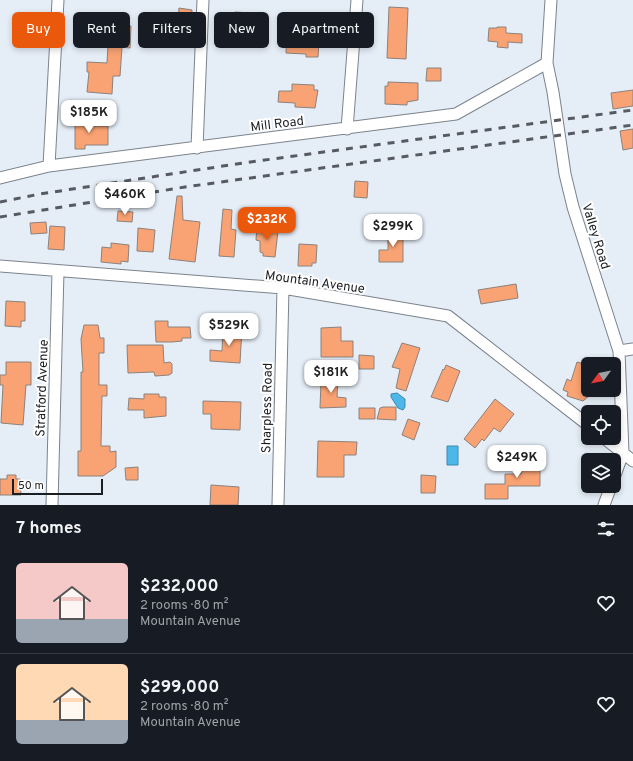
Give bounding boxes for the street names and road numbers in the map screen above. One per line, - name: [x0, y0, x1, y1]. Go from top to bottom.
- street label: Mill Road: [250, 114, 305, 136]
- street label: Valley Road: [577, 202, 613, 271]
- street label: Mountain Avenue: [264, 268, 366, 298]
- street label: Stratford Avenue: [33, 339, 53, 437]
- street label: Sharpless Road: [259, 363, 277, 453]

